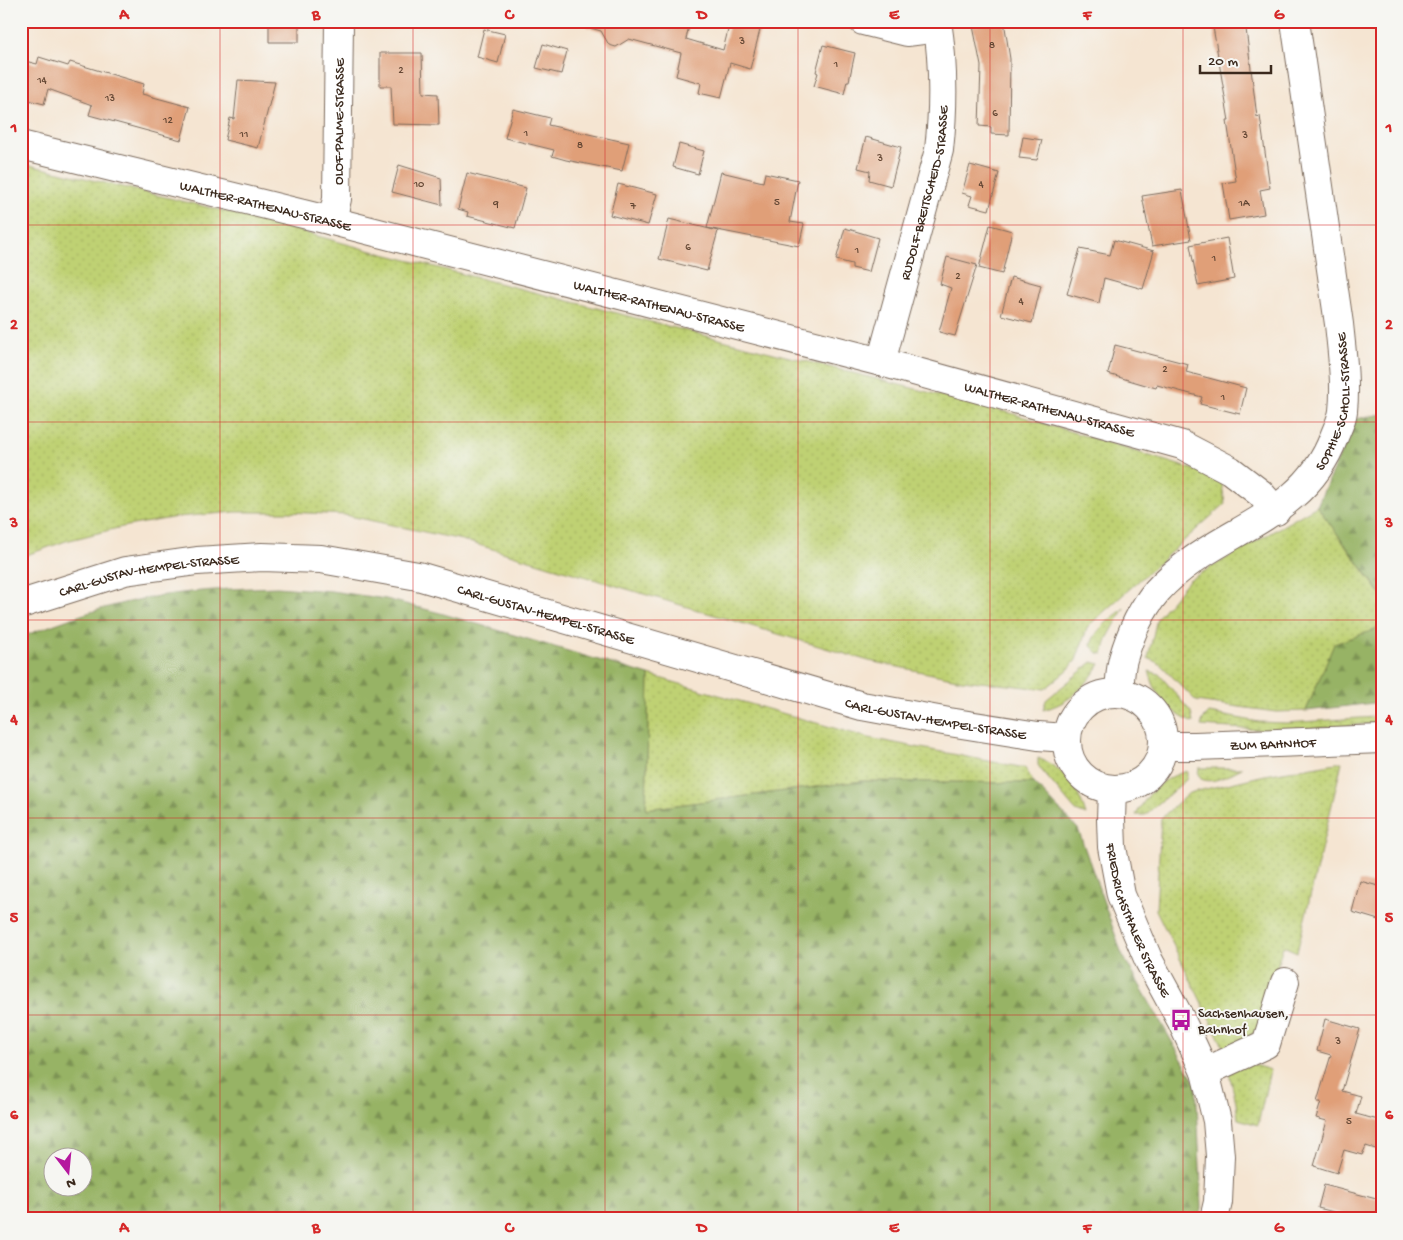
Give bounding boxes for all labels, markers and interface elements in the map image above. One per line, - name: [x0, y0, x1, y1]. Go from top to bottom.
- text: A: [118, 7, 130, 26]
- text: B: [311, 7, 321, 26]
- text: C: [504, 7, 515, 26]
- text: D: [695, 7, 708, 26]
- text: E: [889, 7, 900, 26]
- text: F: [1082, 7, 1093, 26]
- text: G: [1274, 7, 1285, 26]
- house number: 3: [738, 36, 745, 48]
- house number: 8: [989, 40, 995, 52]
- scale bar: [1200, 42, 1272, 74]
- text: 20 m: [1208, 53, 1238, 71]
- street label: OLOF-PALME-STRASSE: [331, 57, 350, 185]
- house number: 1: [833, 59, 838, 71]
- house number: 2: [398, 65, 404, 77]
- house number: 14: [36, 75, 48, 87]
- house number: 13: [104, 93, 115, 105]
- street label: RUDOLF-BREITSCHEID-STRASSE: [898, 104, 953, 282]
- house number: 6: [992, 108, 998, 120]
- house number: 12: [162, 115, 174, 127]
- text: 1: [10, 120, 17, 139]
- text: 1: [1385, 120, 1392, 139]
- house number: 1: [523, 128, 528, 140]
- house number: 11: [239, 129, 248, 141]
- house number: 3: [1241, 130, 1248, 142]
- house number: 8: [577, 140, 583, 152]
- house number: 3: [876, 153, 883, 165]
- street label: WALTHER-RATHENAU-STRASSE: [178, 178, 354, 237]
- house number: 10: [413, 179, 424, 191]
- house number: 4: [978, 179, 984, 191]
- house number: 5: [774, 197, 780, 209]
- house number: 1A: [1238, 198, 1250, 210]
- house number: 9: [492, 199, 499, 211]
- house number: 7: [629, 201, 636, 213]
- house number: 6: [685, 242, 691, 254]
- house number: 1: [854, 245, 859, 257]
- house number: 1: [1211, 253, 1216, 265]
- house number: 2: [955, 271, 961, 283]
- street label: WALTHER-RATHENAU-STRASSE: [571, 277, 747, 338]
- house number: 4: [1018, 296, 1024, 308]
- text: 2: [10, 317, 18, 336]
- text: 2: [1385, 317, 1393, 336]
- street label: SOPHIE-SCHOLL-STRASSE: [1313, 330, 1355, 475]
- house number: 2: [1162, 364, 1168, 376]
- street label: WALTHER-RATHENAU-STRASSE: [962, 379, 1137, 443]
- house number: 1: [1220, 392, 1225, 404]
- text: 3: [9, 515, 18, 534]
- text: 3: [1384, 515, 1393, 534]
- street label: CARL-GUSTAV-HEMPEL-STRASSE: [57, 552, 241, 602]
- street label: CARL-GUSTAV-HEMPEL-STRASSE: [455, 582, 637, 650]
- street label: CARL-GUSTAV-HEMPEL-STRASSE: [843, 695, 1029, 745]
- text: 4: [9, 712, 18, 731]
- text: 4: [1384, 712, 1393, 731]
- street label: ZUM BAHNHOF: [1230, 735, 1317, 756]
- street label: FRIEDRICHSTHALER STRASSE: [1101, 842, 1174, 1002]
- text: 5: [10, 910, 19, 929]
- text: 5: [1385, 910, 1394, 929]
- place label: Sachsenhausen, Bahnhof: [1197, 1006, 1289, 1039]
- bus stop icon: Sachsenhausen, Bahnhof: [1168, 1007, 1194, 1033]
- house number: 3: [1334, 1036, 1341, 1048]
- text: 6: [10, 1107, 19, 1126]
- text: 6: [1385, 1107, 1394, 1126]
- house number: 5: [1346, 1116, 1352, 1128]
- north arrow: [42, 1148, 92, 1198]
- text: N: [64, 1173, 78, 1192]
- text: A: [118, 1220, 130, 1239]
- text: B: [311, 1220, 321, 1239]
- text: C: [504, 1220, 515, 1239]
- text: D: [695, 1220, 708, 1239]
- text: E: [889, 1220, 900, 1239]
- text: F: [1082, 1220, 1093, 1239]
- text: G: [1274, 1220, 1285, 1239]

